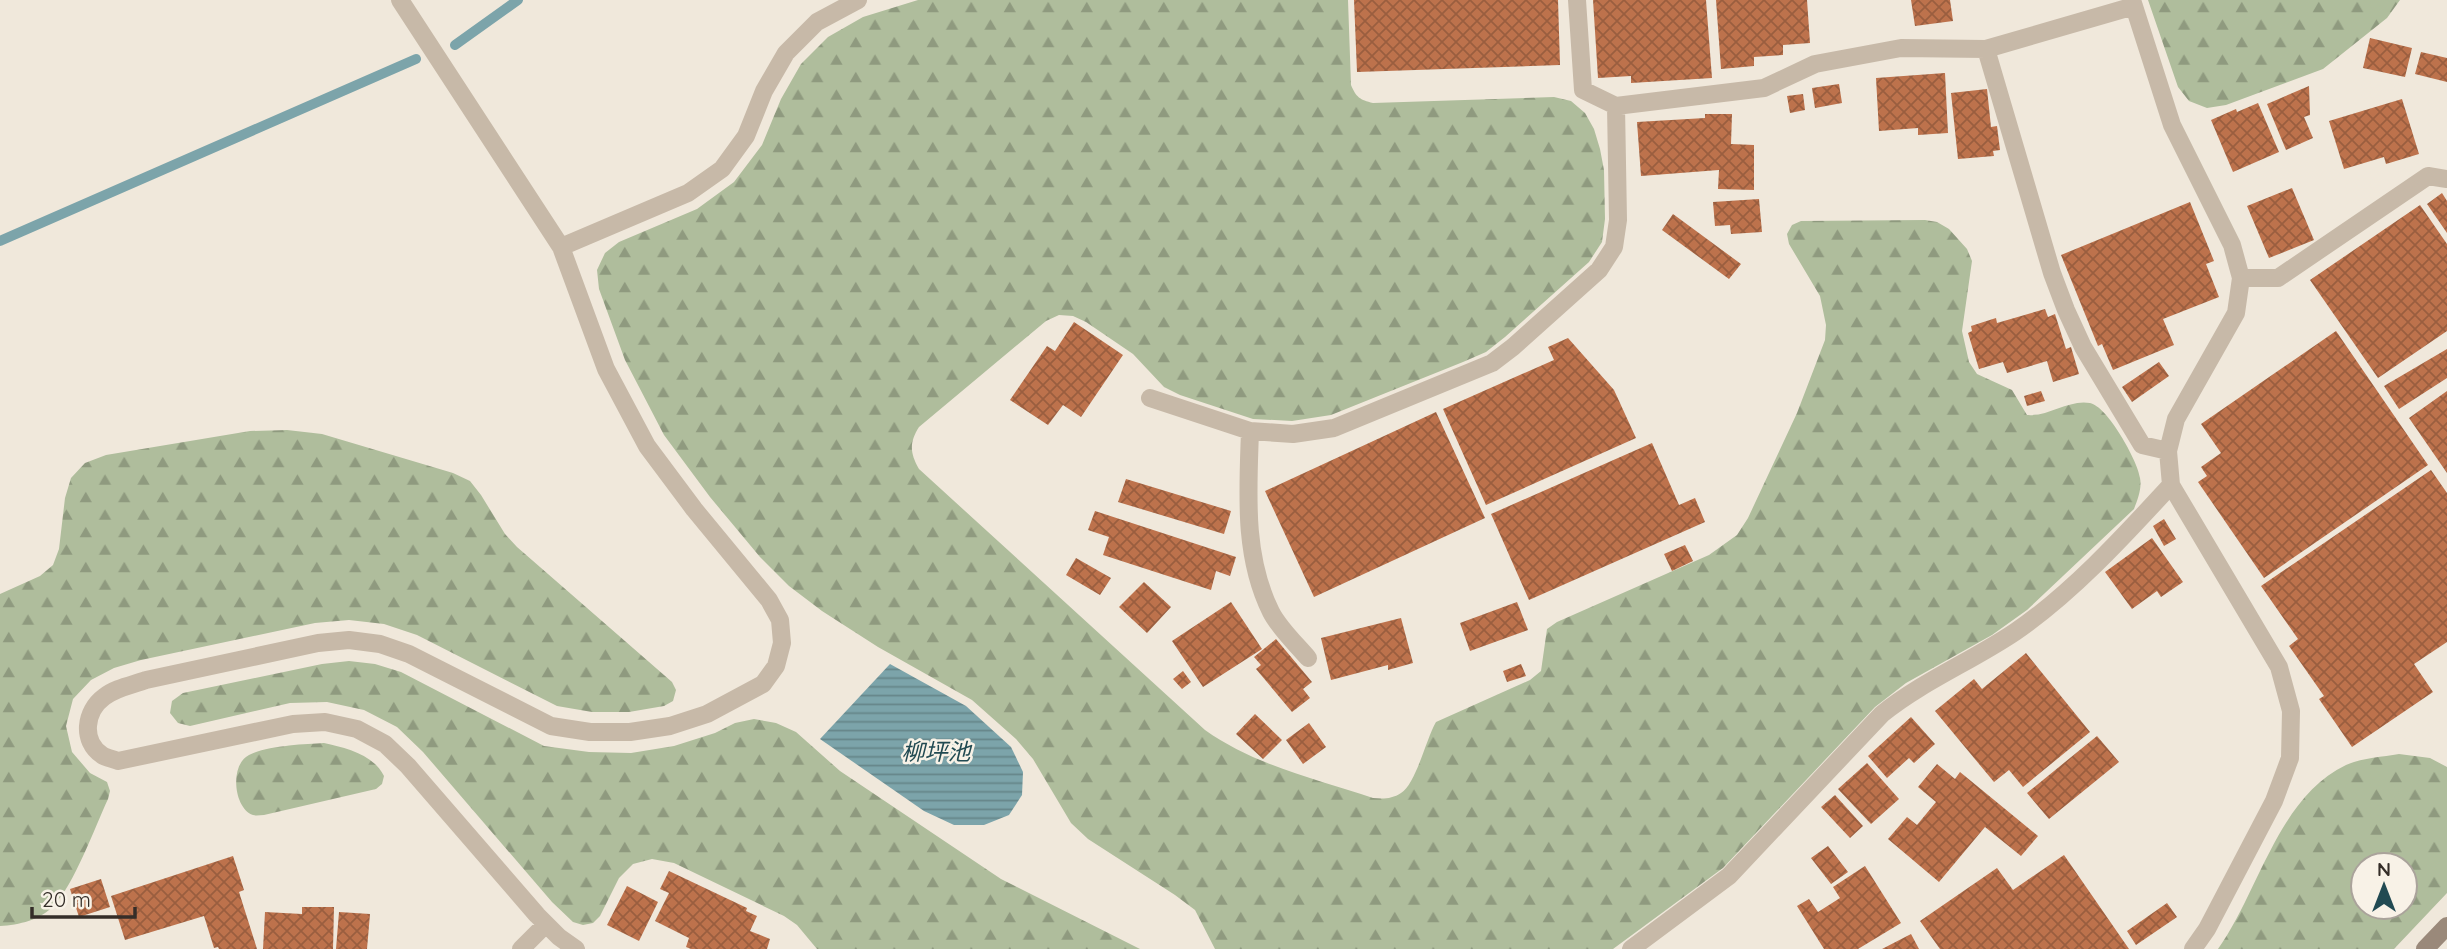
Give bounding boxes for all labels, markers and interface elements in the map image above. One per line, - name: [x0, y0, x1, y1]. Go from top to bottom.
- water label: 柳坪池: [902, 737, 973, 766]
- north arrow: [2349, 851, 2419, 921]
- text: N: [2377, 857, 2391, 881]
- scale bar: [32, 876, 135, 920]
- text: 20 m: [42, 886, 91, 912]

